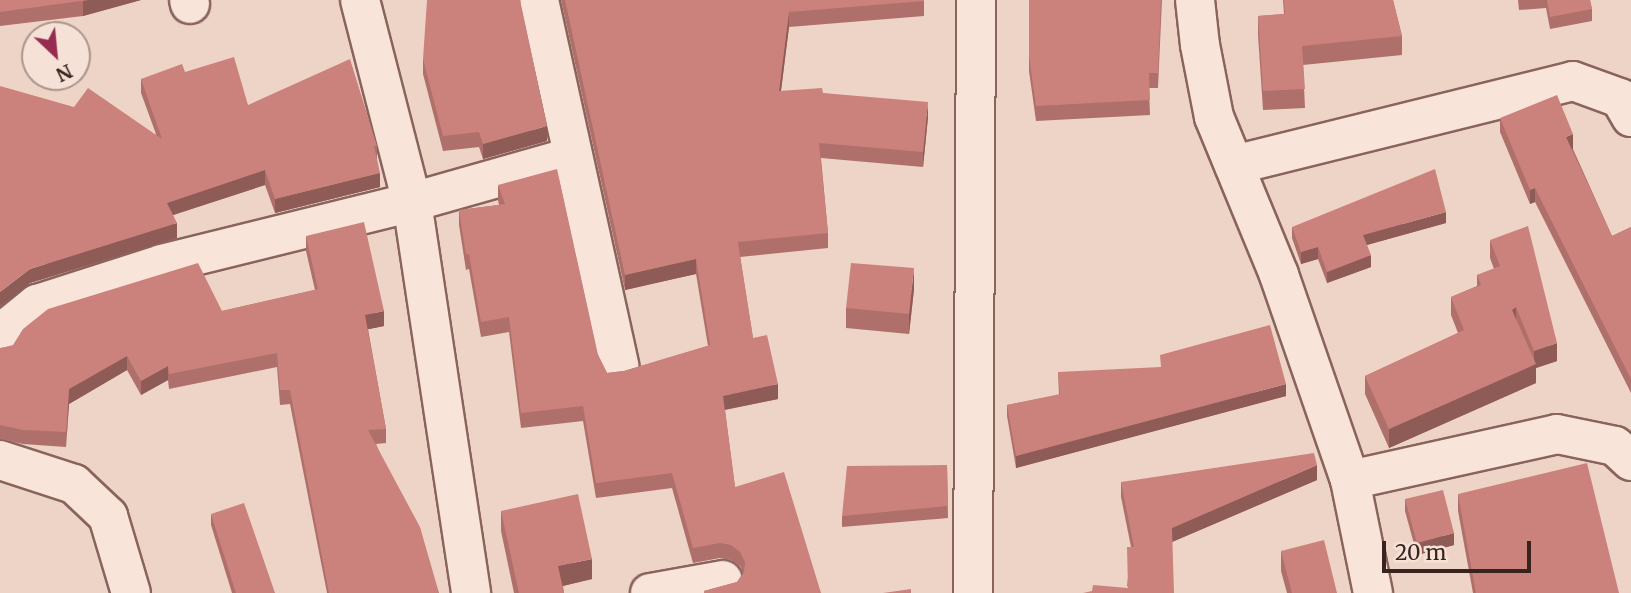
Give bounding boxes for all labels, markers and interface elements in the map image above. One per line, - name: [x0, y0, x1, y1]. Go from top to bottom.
- north arrow: [21, 21, 91, 91]
- text: N: [52, 59, 76, 87]
- scale bar: [1386, 526, 1535, 570]
- text: 20 m: [1395, 539, 1446, 566]

